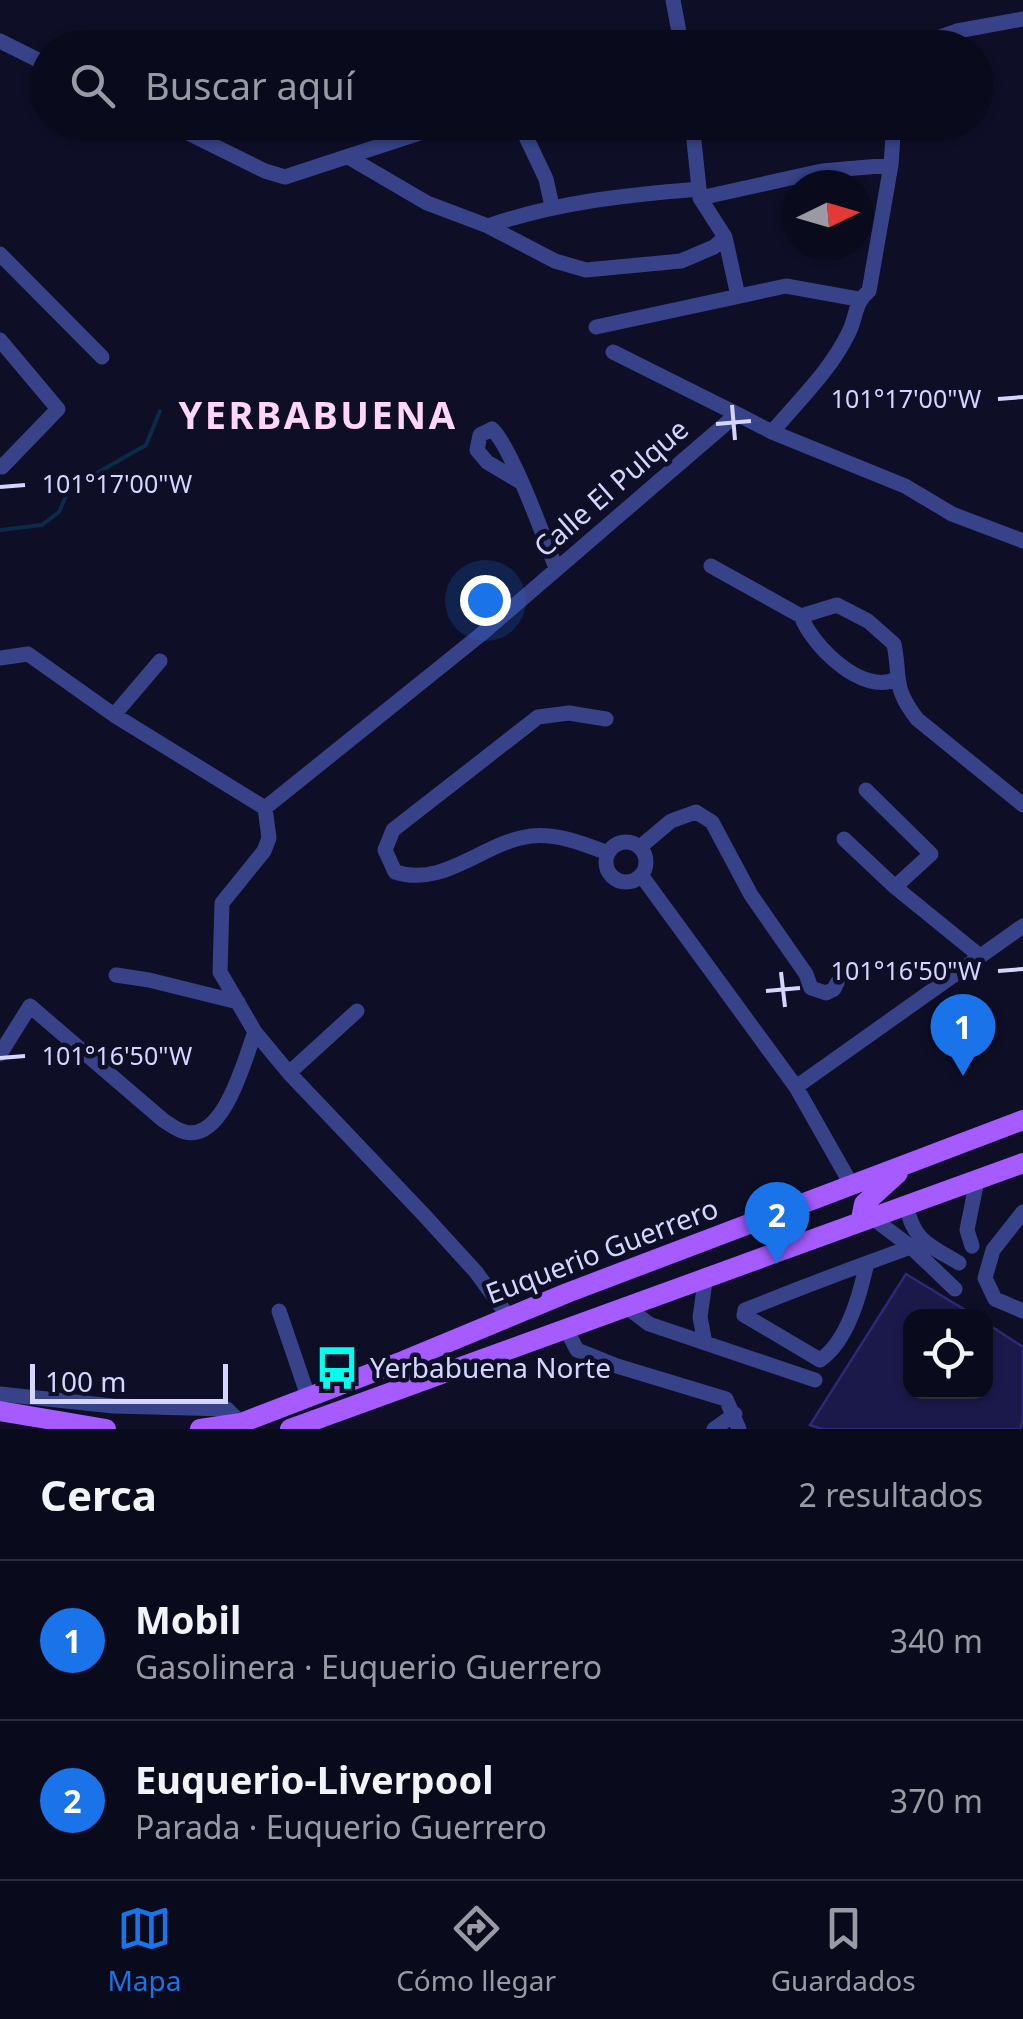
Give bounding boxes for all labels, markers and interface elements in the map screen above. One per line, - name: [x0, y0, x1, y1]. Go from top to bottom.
- search box: [30, 30, 993, 140]
- icon: search: [65, 58, 120, 113]
- text: Buscar aquí: [145, 59, 355, 111]
- north arrow: [783, 170, 873, 260]
- text: 101°17'00"W: [831, 381, 981, 415]
- district label: YERBABUENA: [178, 388, 458, 440]
- street label: Calle El Pulque: [525, 410, 696, 565]
- text: 101°17'00"W: [42, 466, 192, 500]
- your location: [460, 575, 511, 626]
- text: 101°16'50"W: [831, 953, 981, 987]
- pin: 1: [930, 994, 996, 1076]
- text: 101°16'50"W: [42, 1038, 192, 1072]
- pin: 2: [744, 1182, 810, 1264]
- street label: Euquerio Guerrero: [480, 1188, 723, 1312]
- map controls: [903, 1309, 993, 1399]
- button: locate: [903, 1309, 993, 1399]
- bus stop icon: Yerbabuena Norte: [313, 1344, 361, 1392]
- place label: Yerbabuena Norte: [370, 1348, 611, 1386]
- scale bar: [30, 1359, 228, 1404]
- text: 100 m: [45, 1362, 127, 1400]
- text: Cerca: [40, 1466, 157, 1523]
- text: 2 resultados: [799, 1473, 983, 1516]
- text: Mobil: [135, 1593, 241, 1645]
- text: 1: [63, 1619, 82, 1662]
- text: 340 m: [890, 1619, 983, 1662]
- text: Gasolinera · Euquerio Guerrero: [135, 1645, 602, 1688]
- text: Euquerio-Liverpool: [135, 1753, 493, 1805]
- text: 2: [63, 1779, 82, 1822]
- text: 370 m: [890, 1779, 983, 1822]
- text: Parada · Euquerio Guerrero: [135, 1805, 547, 1848]
- tab: Mapa: [107, 1901, 181, 1999]
- tab: Cómo llegar: [396, 1901, 556, 1999]
- tab: Guardados: [771, 1901, 916, 1999]

